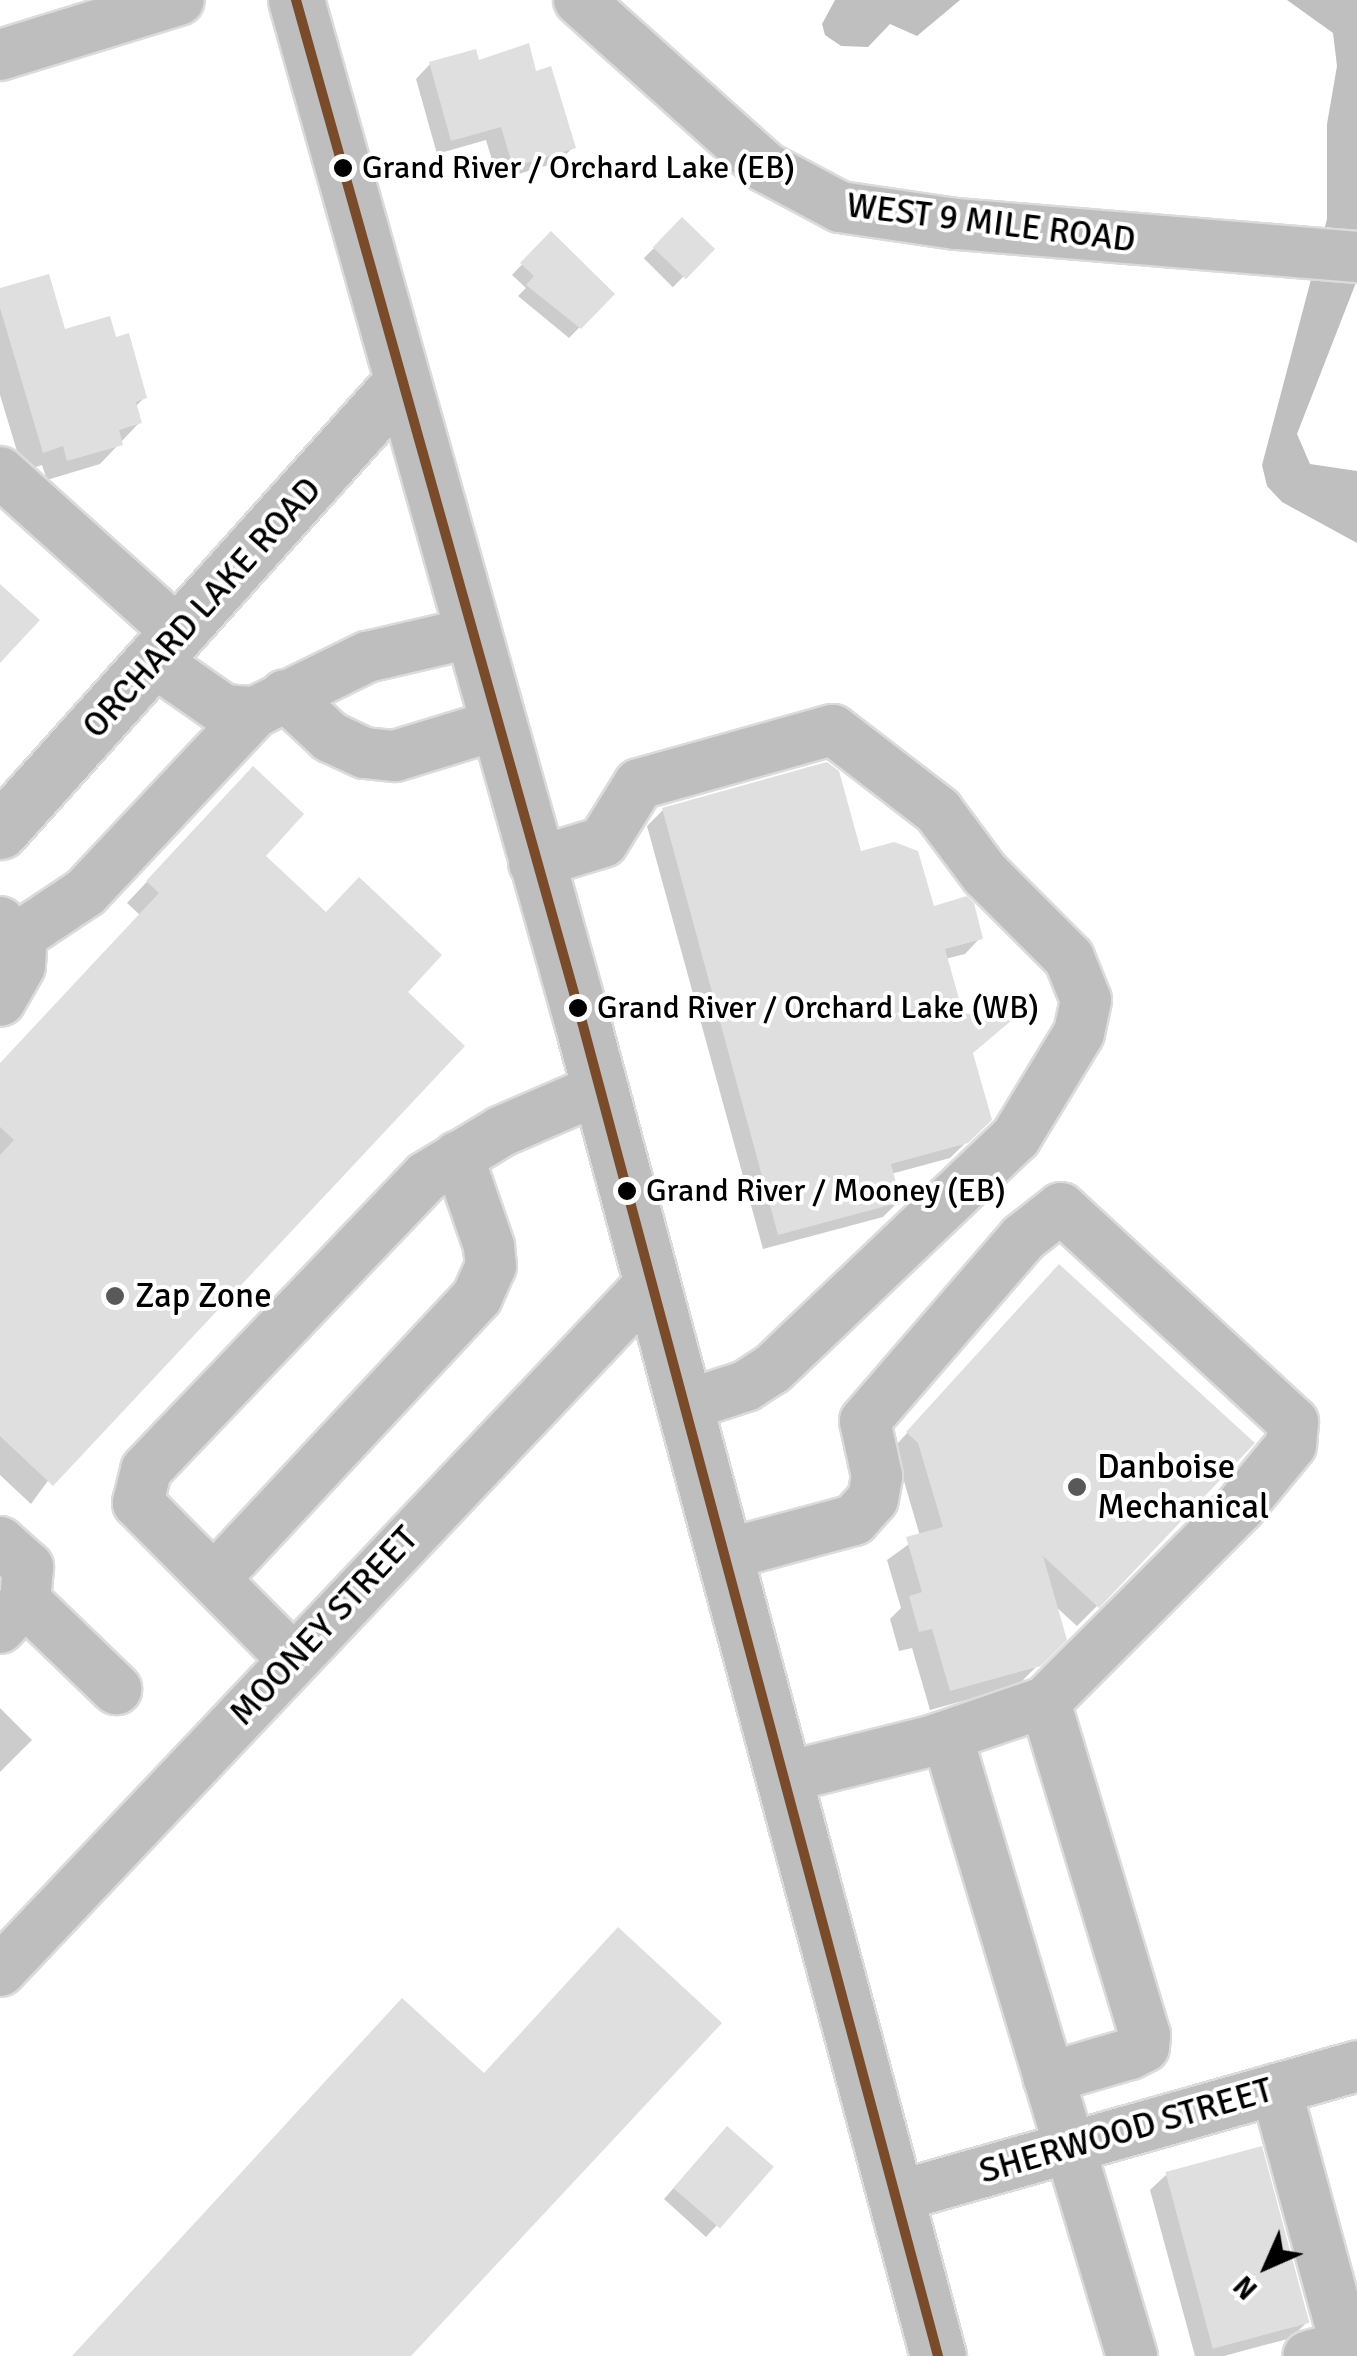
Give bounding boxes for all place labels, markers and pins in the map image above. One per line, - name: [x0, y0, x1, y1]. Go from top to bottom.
- place label: Grand River / Orchard Lake (EB): [362, 149, 795, 187]
- marker: Grand River / Orchard Lake (EB): [333, 158, 353, 178]
- place label: Grand River / Orchard Lake (WB): [597, 989, 1039, 1027]
- marker: Grand River / Orchard Lake (WB): [568, 998, 588, 1018]
- place label: Grand River / Mooney (EB): [646, 1172, 1006, 1210]
- marker: Grand River / Mooney (EB): [617, 1181, 637, 1201]
- place label: Zap Zone: [135, 1275, 272, 1317]
- marker: Zap Zone: [104, 1285, 126, 1307]
- place label: Danboise Mechanical: [1097, 1446, 1269, 1528]
- marker: Danboise Mechanical: [1066, 1476, 1088, 1498]

